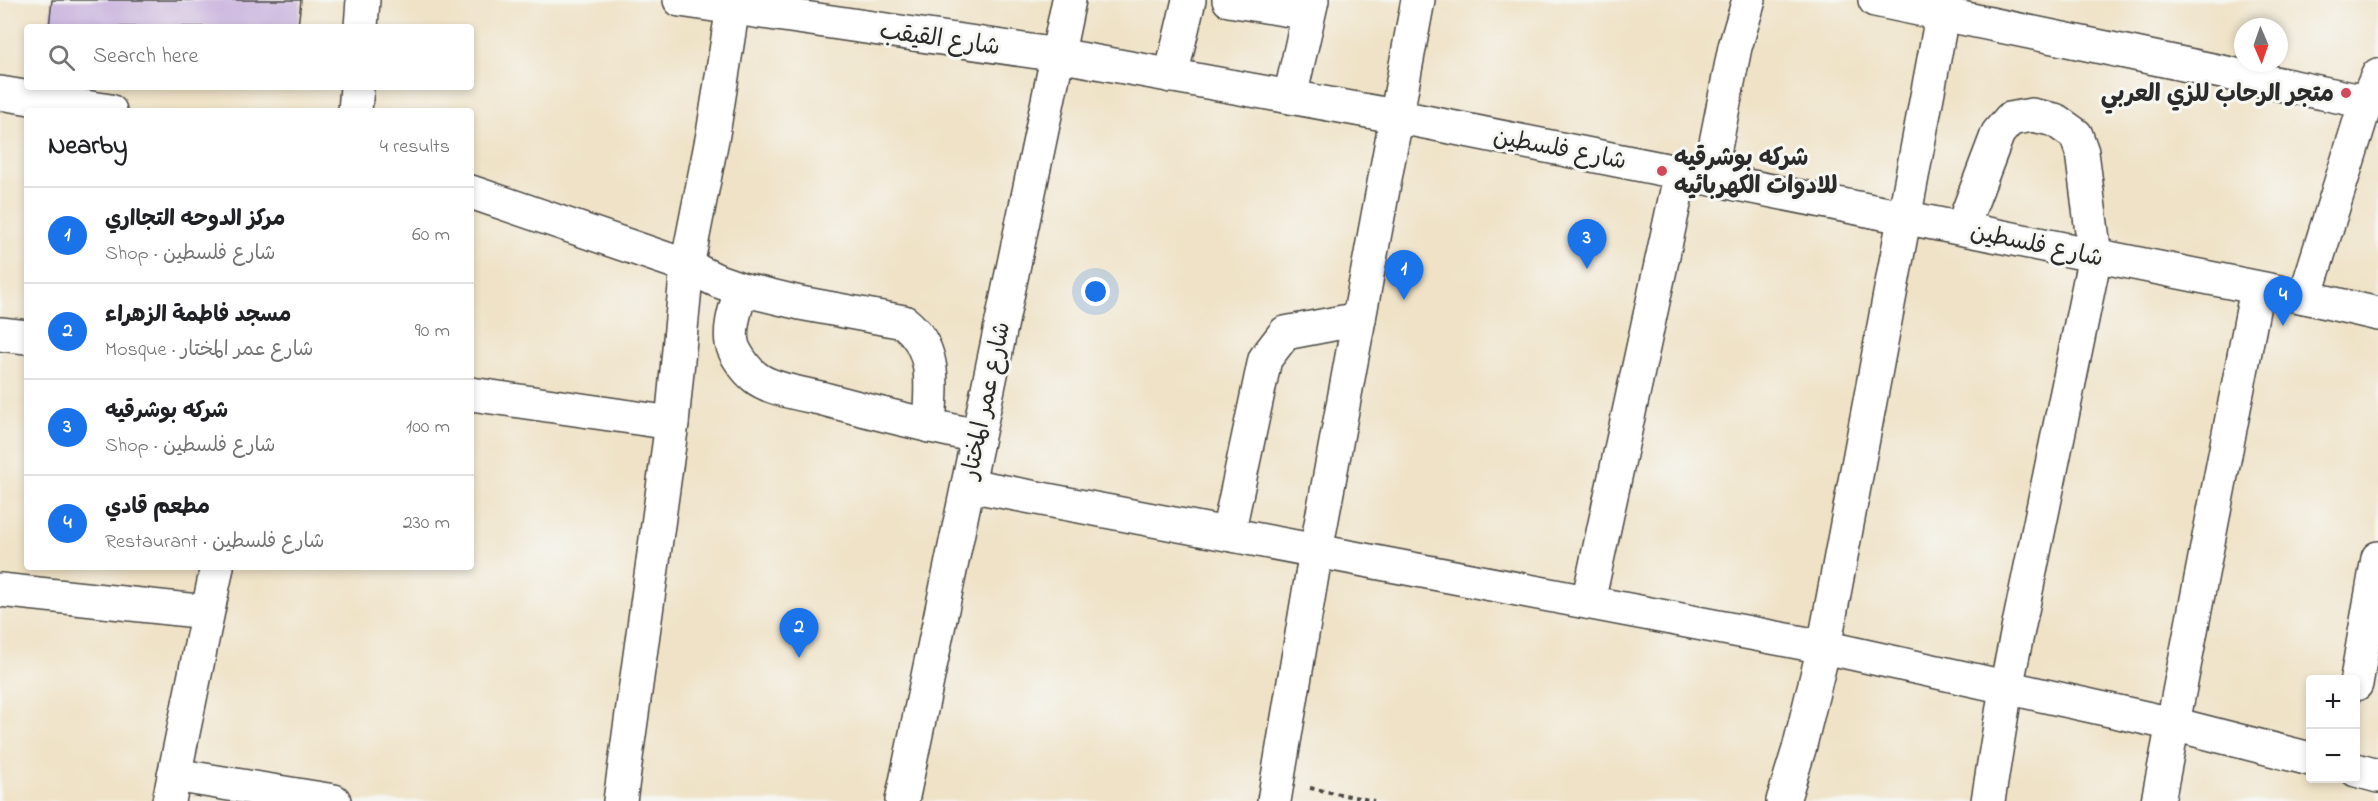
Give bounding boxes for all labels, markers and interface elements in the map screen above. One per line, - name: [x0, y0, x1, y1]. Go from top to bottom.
- street label: شارع القيقب: [877, 15, 1002, 66]
- north arrow: [2234, 18, 2288, 72]
- search box: [24, 24, 474, 90]
- icon: search: [45, 41, 78, 74]
- text: Search here: [93, 41, 198, 73]
- place label: متجر الرحاب للزي العربي: [2101, 78, 2334, 114]
- marker: متجر الرحاب للزي العربي: [2339, 86, 2353, 100]
- street label: شارع فلسطين: [1490, 120, 1629, 181]
- text: Nearby: [48, 128, 127, 166]
- text: 4 results: [380, 133, 450, 162]
- place label: شركه بوشرقيه للادوات الكهربائيه: [1674, 142, 1838, 205]
- marker: شركه بوشرقيه للادوات الكهربائيه: [1655, 164, 1669, 178]
- text: مركز الدوحه التجااري: [105, 204, 285, 236]
- street label: شارع فلسطين: [1967, 215, 2106, 278]
- pin: 3: [1568, 220, 1606, 269]
- text: 1: [64, 221, 71, 250]
- text: 60 m: [412, 221, 450, 250]
- text: Shop · شارع فلسطين: [105, 240, 275, 269]
- pin: 1: [1384, 250, 1424, 300]
- pin: 4: [2264, 276, 2302, 326]
- your location: [1081, 277, 1110, 306]
- text: مسجد فاطمة الزهراء: [105, 300, 291, 332]
- text: 2: [63, 317, 72, 346]
- text: 90 m: [415, 317, 450, 346]
- street label: شارع عمر المختار: [953, 319, 1021, 484]
- text: Mosque · شارع عمر المختار: [105, 336, 314, 365]
- text: شركه بوشرقيه: [105, 396, 228, 428]
- text: 3: [63, 413, 72, 442]
- text: 100 m: [406, 413, 450, 442]
- text: Shop · شارع فلسطين: [105, 432, 275, 461]
- text: مطعم قادي: [105, 492, 210, 524]
- text: 4: [63, 509, 72, 538]
- text: 230 m: [403, 509, 450, 538]
- text: Restaurant · شارع فلسطين: [105, 528, 325, 557]
- pin: 2: [780, 608, 818, 658]
- map controls: [2306, 675, 2360, 783]
- button: +: [2306, 675, 2360, 729]
- button: −: [2306, 729, 2360, 783]

